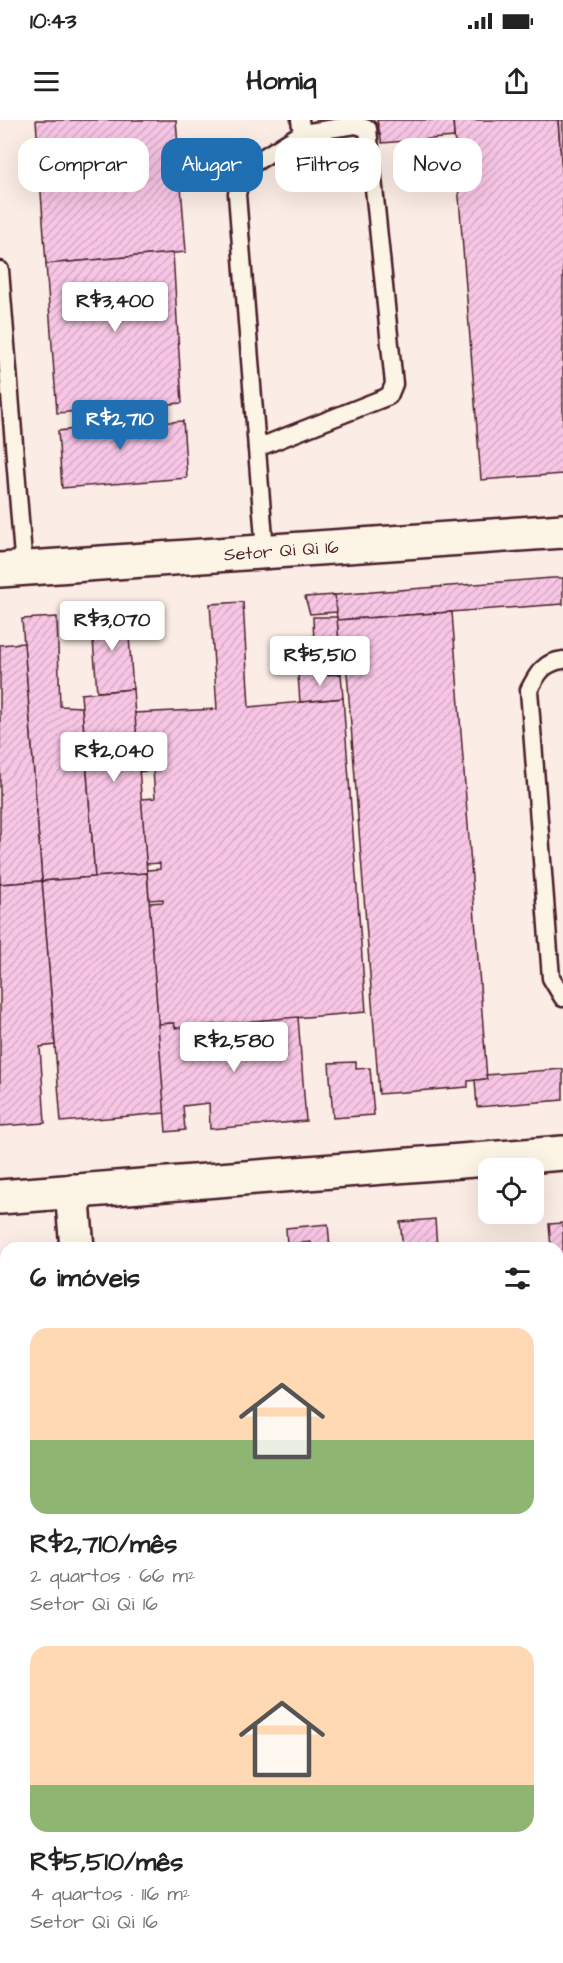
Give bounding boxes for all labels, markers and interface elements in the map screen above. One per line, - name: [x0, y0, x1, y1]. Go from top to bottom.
- text: 10:43: [30, 6, 77, 37]
- text: Homiq: [246, 62, 317, 100]
- icon: menu: [30, 65, 63, 98]
- icon: share: [500, 65, 533, 98]
- chip: Comprar: [18, 138, 149, 192]
- chip: Alugar: [161, 138, 263, 192]
- chip: Filtros: [275, 138, 381, 192]
- chip: Novo: [393, 138, 482, 192]
- pin: R$3,400: [60, 282, 170, 333]
- text: R$3,400: [76, 287, 154, 315]
- pin: R$2,710: [65, 400, 175, 451]
- text: R$2,710: [86, 405, 154, 433]
- street label: Setor Qi Qi 16: [223, 534, 340, 567]
- pin: R$3,070: [57, 601, 167, 652]
- text: R$3,070: [74, 606, 150, 634]
- pin: R$5,510: [265, 636, 375, 687]
- text: R$5,510: [284, 641, 356, 669]
- pin: R$2,040: [59, 732, 169, 783]
- text: R$2,040: [74, 737, 154, 765]
- pin: R$2,580: [179, 1022, 289, 1073]
- text: R$2,580: [194, 1027, 274, 1055]
- map controls: [478, 1158, 544, 1224]
- button: locate: [478, 1158, 544, 1224]
- text: 6 imóveis: [30, 1260, 140, 1296]
- icon: filters: [501, 1262, 534, 1295]
- icon: home: [228, 1367, 336, 1475]
- text: R$2,710/mês: [30, 1526, 177, 1562]
- text: 2 quartos · 66 m²: [30, 1562, 195, 1590]
- text: Setor Qi Qi 16: [30, 1590, 158, 1618]
- icon: home: [228, 1685, 336, 1793]
- text: R$5,510/mês: [30, 1844, 183, 1880]
- text: 4 quartos · 116 m²: [30, 1880, 190, 1908]
- text: Setor Qi Qi 16: [30, 1908, 158, 1936]

